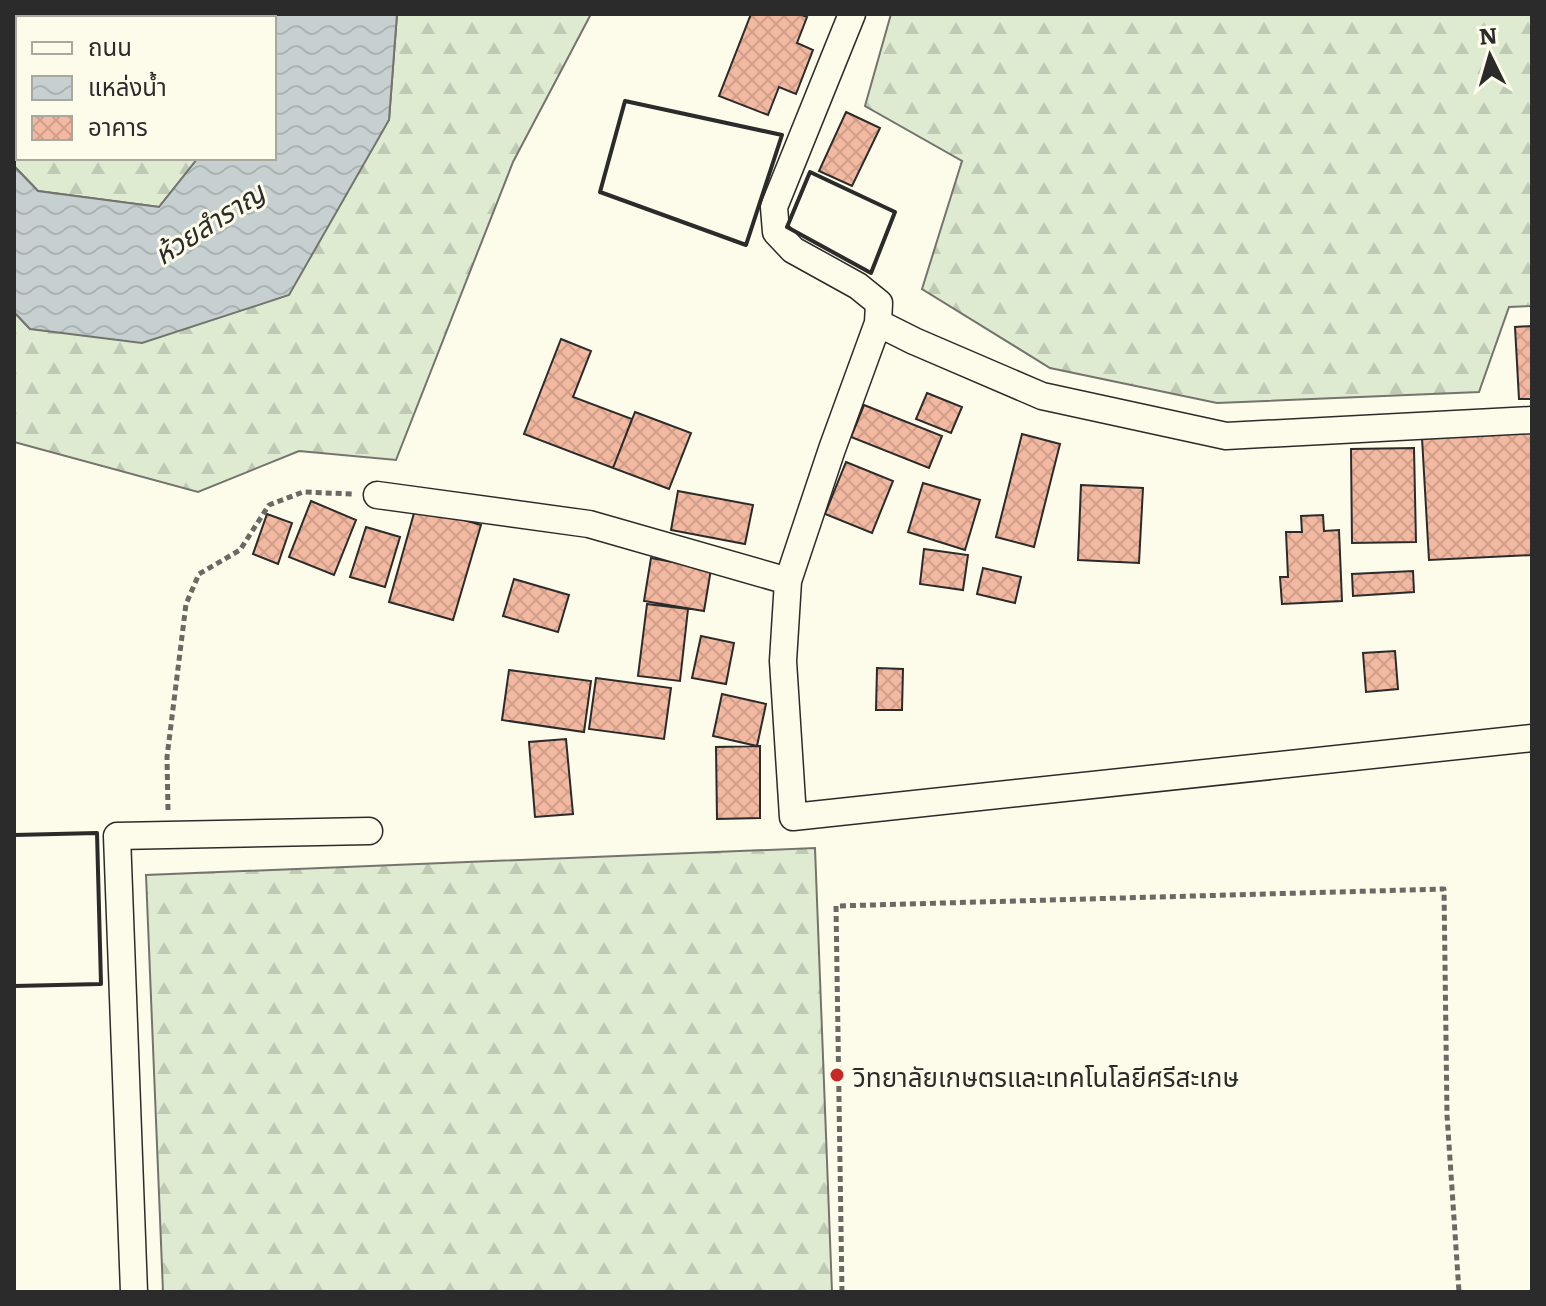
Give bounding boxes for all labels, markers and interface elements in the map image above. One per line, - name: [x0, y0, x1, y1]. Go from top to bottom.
- legend: [16, 16, 276, 160]
- north arrow: [1450, 16, 1530, 96]
- text: N: [1477, 17, 1499, 52]
- text: ถนน: [88, 28, 132, 63]
- text: แหล่งน้ำ: [88, 68, 167, 103]
- text: อาคาร: [88, 108, 148, 143]
- water label: ห้วยสำราญ: [144, 170, 273, 274]
- place label: วิทยาลัยเกษตรและเทคโนโลยีศรีสะเกษ: [852, 1056, 1239, 1095]
- marker: วิทยาลัยเกษตรและเทคโนโลยีศรีสะเกษ: [828, 1066, 846, 1084]

